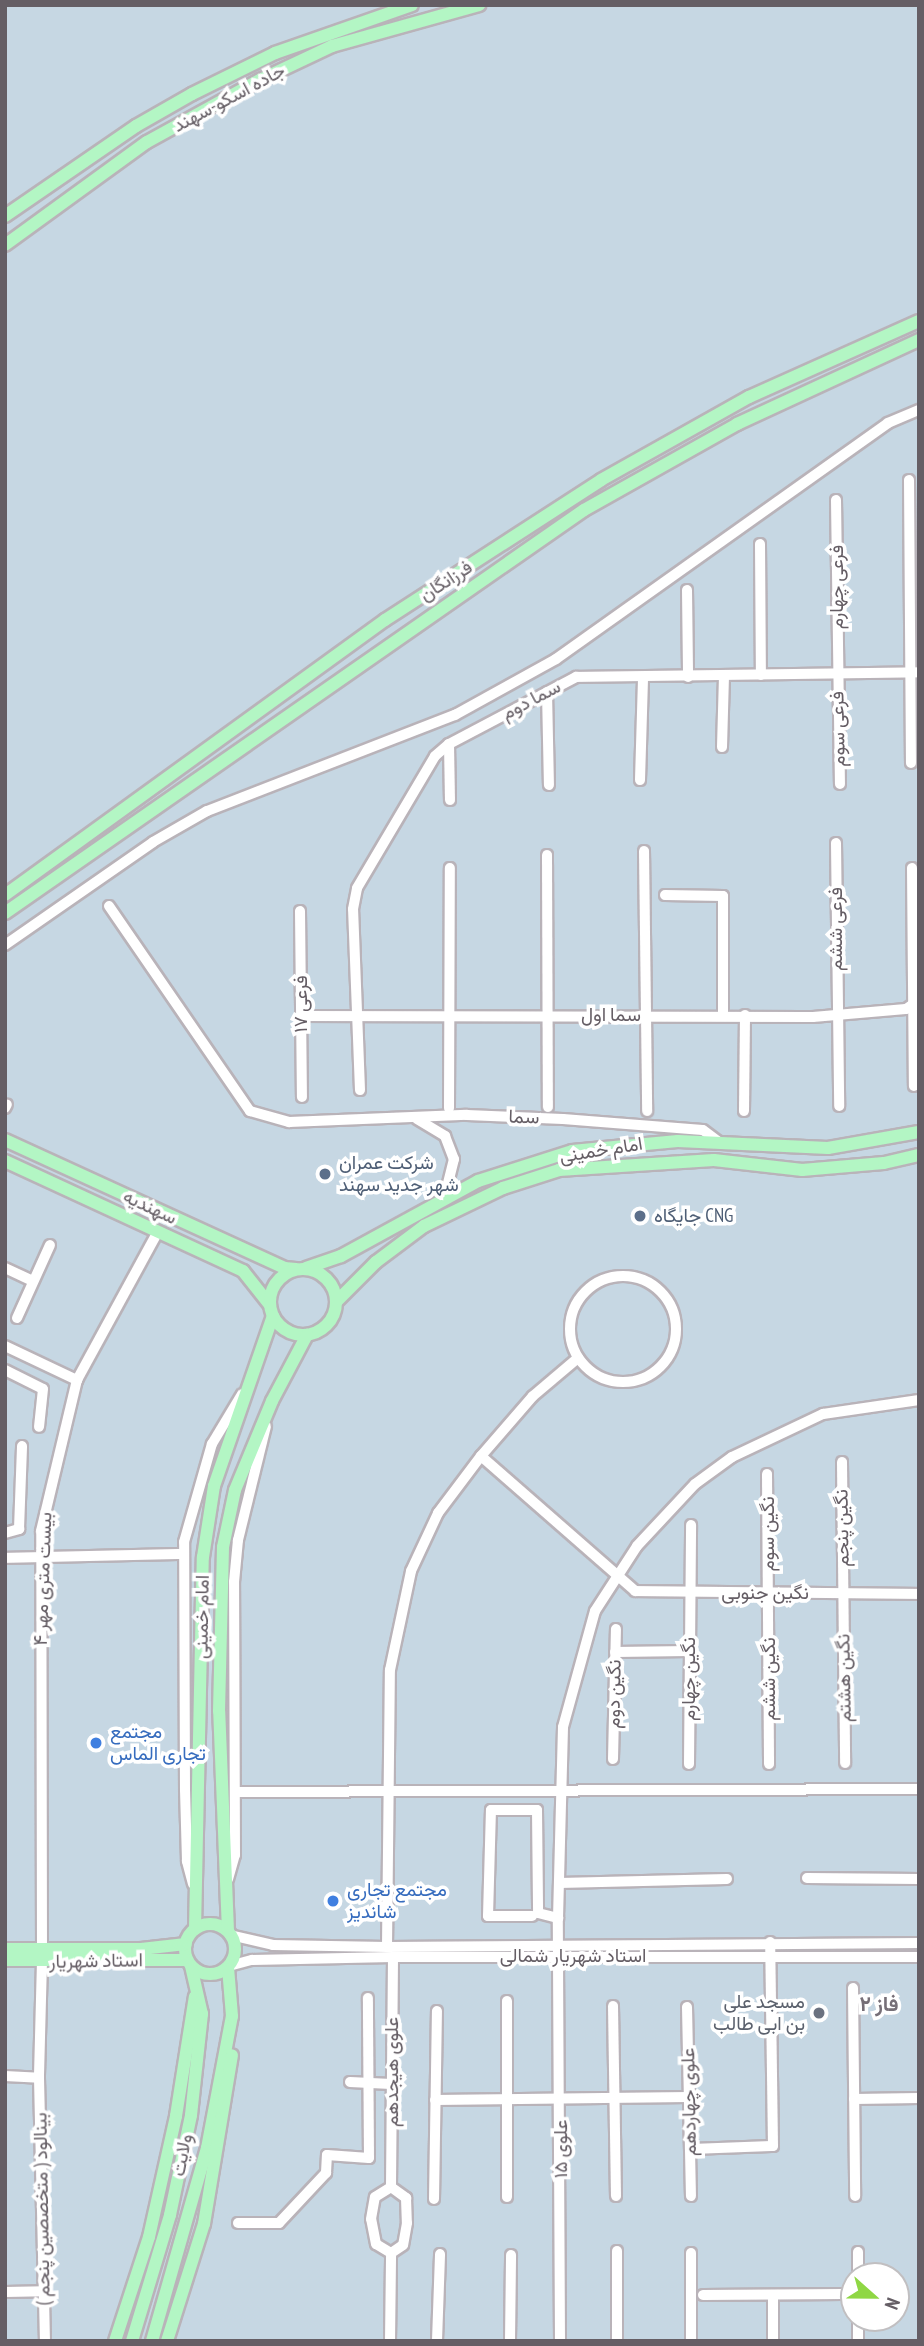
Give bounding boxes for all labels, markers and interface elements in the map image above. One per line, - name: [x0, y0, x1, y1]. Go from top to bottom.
- street label: جاده اسکو-سهند: [169, 59, 289, 137]
- street label: فرعی چهارم: [826, 545, 848, 629]
- street label: فرزانگان: [415, 556, 477, 606]
- street label: سما دوم: [498, 675, 564, 725]
- street label: فرعی سوم: [826, 691, 850, 767]
- street label: فرعی ششم: [825, 887, 847, 971]
- street label: فرعی ۱۷: [290, 975, 312, 1033]
- street label: سما اول: [581, 1004, 641, 1026]
- street label: سما: [508, 1105, 540, 1129]
- street label: امام خمینی: [558, 1132, 644, 1168]
- place label: شرکت عمران شهر جدید سهند: [339, 1152, 459, 1196]
- marker: شرکت عمران شهر جدید سهند: [317, 1166, 333, 1182]
- street label: سهندیه: [119, 1185, 181, 1229]
- place label: جایگاه CNG: [654, 1205, 733, 1227]
- marker: جایگاه CNG: [632, 1208, 648, 1224]
- street label: نگین پنجم: [830, 1489, 854, 1567]
- street label: نگین سوم: [757, 1496, 779, 1572]
- street label: بیست متری مهر ۴: [29, 1512, 57, 1646]
- street label: امام خمینی: [190, 1575, 214, 1659]
- street label: نگین جنوبی: [721, 1582, 809, 1604]
- street label: نگین هشتم: [832, 1634, 856, 1722]
- street label: نگین چهارم: [678, 1637, 700, 1721]
- street label: نگین ششم: [758, 1637, 780, 1721]
- street label: نگین دوم: [602, 1659, 626, 1729]
- place label: مجتمع تجاری الماس: [110, 1721, 206, 1765]
- marker: مجتمع تجاری الماس: [88, 1735, 104, 1751]
- place label: مجتمع تجاری شاندیز: [347, 1879, 447, 1923]
- marker: مجتمع تجاری شاندیز: [325, 1893, 341, 1909]
- street label: استاد شهریار شمالی: [500, 1945, 646, 1967]
- street label: استاد شهریار: [49, 1949, 143, 1973]
- place label: مسجد علی بن ابی طالب: [713, 1991, 805, 2035]
- district label: فاز ۲: [860, 1991, 898, 2017]
- marker: مسجد علی بن ابی طالب: [811, 2005, 827, 2021]
- street label: علوی هیجدهم: [381, 2017, 403, 2127]
- street label: علوی چهاردهم: [677, 2048, 701, 2156]
- street label: بینالود ( متخصصین پنجم ): [29, 2112, 55, 2306]
- street label: علوی ۱۵: [550, 2120, 572, 2178]
- street label: ولایت: [167, 2132, 197, 2178]
- north arrow: [840, 2262, 910, 2332]
- text: N: [880, 2295, 906, 2313]

